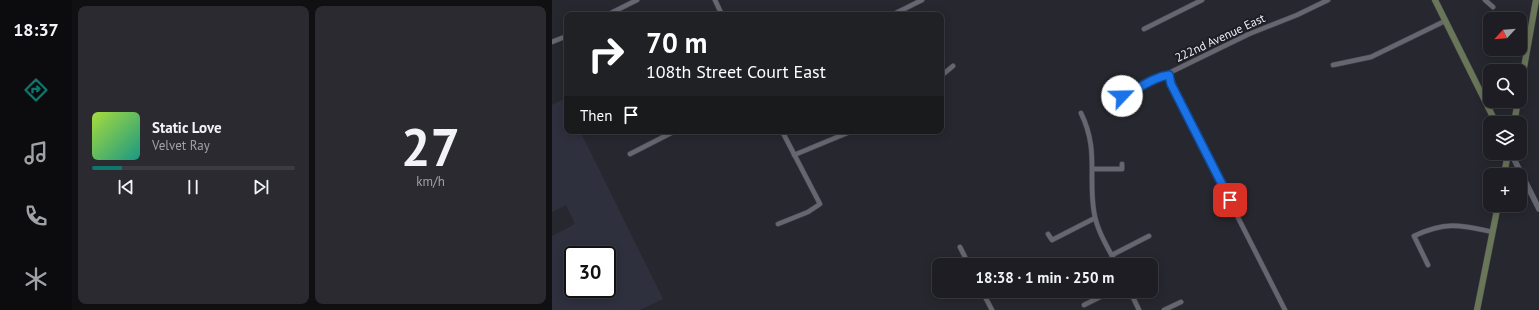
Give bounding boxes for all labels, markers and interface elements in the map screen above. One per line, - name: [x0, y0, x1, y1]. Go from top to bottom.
- street label: 222nd Avenue East: [1172, 10, 1267, 65]
- north arrow: [1483, 12, 1527, 56]
- map controls: [1483, 12, 1527, 212]
- text: 18:37: [13, 18, 59, 41]
- text: 70 m: [646, 24, 707, 61]
- icon: right: [580, 28, 632, 80]
- text: 108th Street Court East: [646, 60, 826, 83]
- button: search: [1483, 64, 1527, 108]
- position arrow: [1101, 75, 1143, 117]
- icon: directions: [22, 76, 50, 104]
- icon: arrive: [620, 104, 642, 126]
- text: Then: [580, 106, 612, 125]
- text: 27: [401, 113, 460, 180]
- button: layers: [1483, 116, 1527, 160]
- text: Static Love: [152, 118, 222, 137]
- text: Velvet Ray: [152, 137, 210, 154]
- icon: music: [22, 139, 50, 167]
- button: +: [1483, 168, 1527, 212]
- text: km/h: [416, 173, 445, 190]
- icon: previous: [115, 176, 137, 198]
- icon: pause: [182, 176, 204, 198]
- icon: next: [250, 176, 272, 198]
- pin: [1213, 183, 1247, 217]
- icon: arrive: [1219, 189, 1241, 211]
- icon: phone: [22, 202, 50, 230]
- speed limit sign: 30: [564, 246, 616, 298]
- icon: climate: [22, 265, 50, 293]
- text: 18:38 · 1 min · 250 m: [976, 268, 1114, 287]

